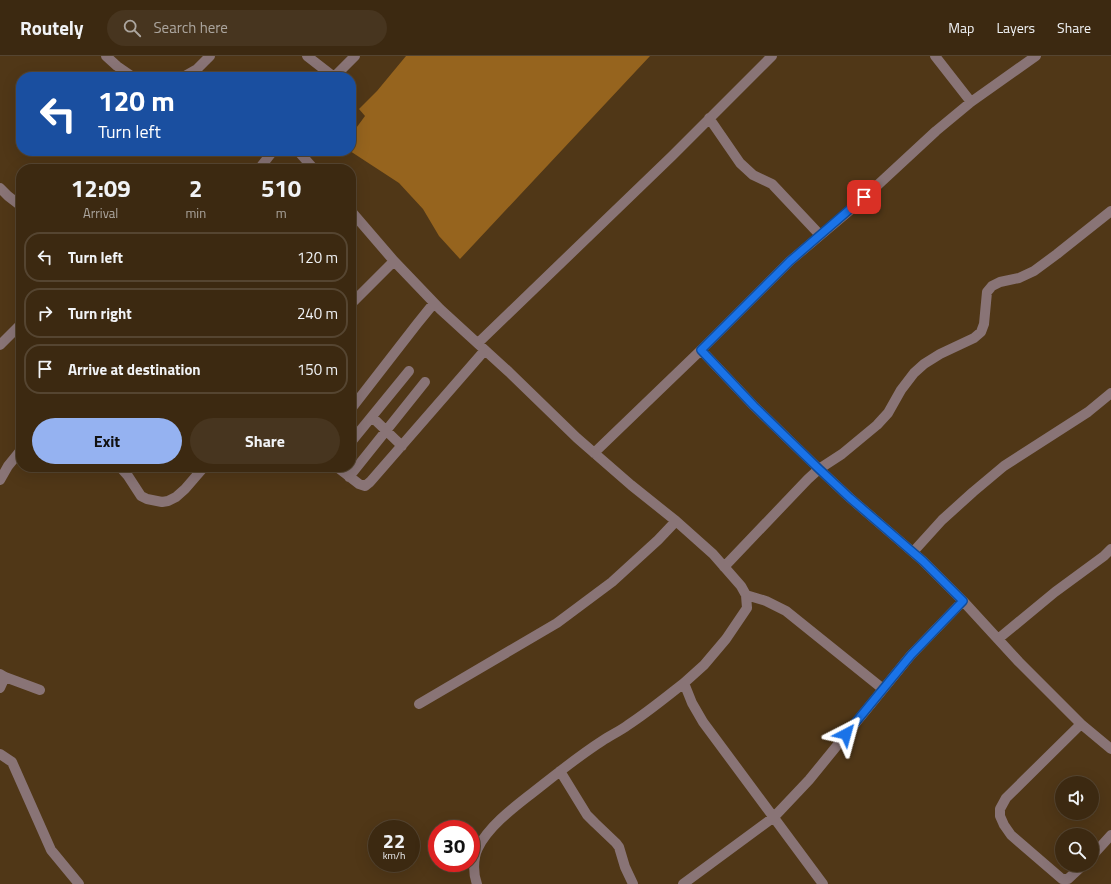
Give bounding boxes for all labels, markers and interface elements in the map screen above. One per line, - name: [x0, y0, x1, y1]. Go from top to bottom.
- search box: [107, 10, 387, 46]
- text: Routely: [20, 13, 83, 42]
- text: Search here: [153, 16, 228, 39]
- icon: search: [121, 17, 143, 39]
- text: Map: [948, 17, 974, 38]
- text: Layers: [996, 17, 1035, 38]
- text: Share: [1057, 17, 1091, 38]
- text: 120 m: [98, 79, 175, 122]
- icon: left: [32, 88, 84, 140]
- text: Turn left: [98, 118, 161, 145]
- text: 12:09: [71, 170, 131, 206]
- text: 2: [189, 170, 203, 206]
- text: 510: [261, 170, 301, 206]
- pin: [847, 180, 881, 214]
- icon: arrive: [853, 186, 875, 208]
- text: Arrival: [83, 203, 118, 223]
- text: min: [185, 203, 206, 223]
- text: m: [276, 203, 287, 223]
- icon: left: [34, 246, 56, 268]
- text: Turn left: [68, 246, 123, 269]
- text: 120 m: [297, 246, 338, 269]
- icon: right: [34, 302, 56, 324]
- text: Turn right: [68, 302, 132, 325]
- text: 240 m: [297, 302, 338, 325]
- icon: arrive: [34, 358, 56, 380]
- text: Arrive at destination: [68, 358, 201, 381]
- text: 150 m: [297, 358, 338, 381]
- button: Exit: [32, 418, 182, 464]
- button: Share: [190, 418, 340, 464]
- position arrow: [825, 713, 867, 755]
- map controls: [1055, 776, 1099, 872]
- button: sound: [1055, 776, 1099, 820]
- speed limit sign: 30: [428, 820, 480, 872]
- text: 22: [383, 825, 405, 856]
- button: search: [1055, 828, 1099, 872]
- text: km/h: [383, 848, 405, 863]

